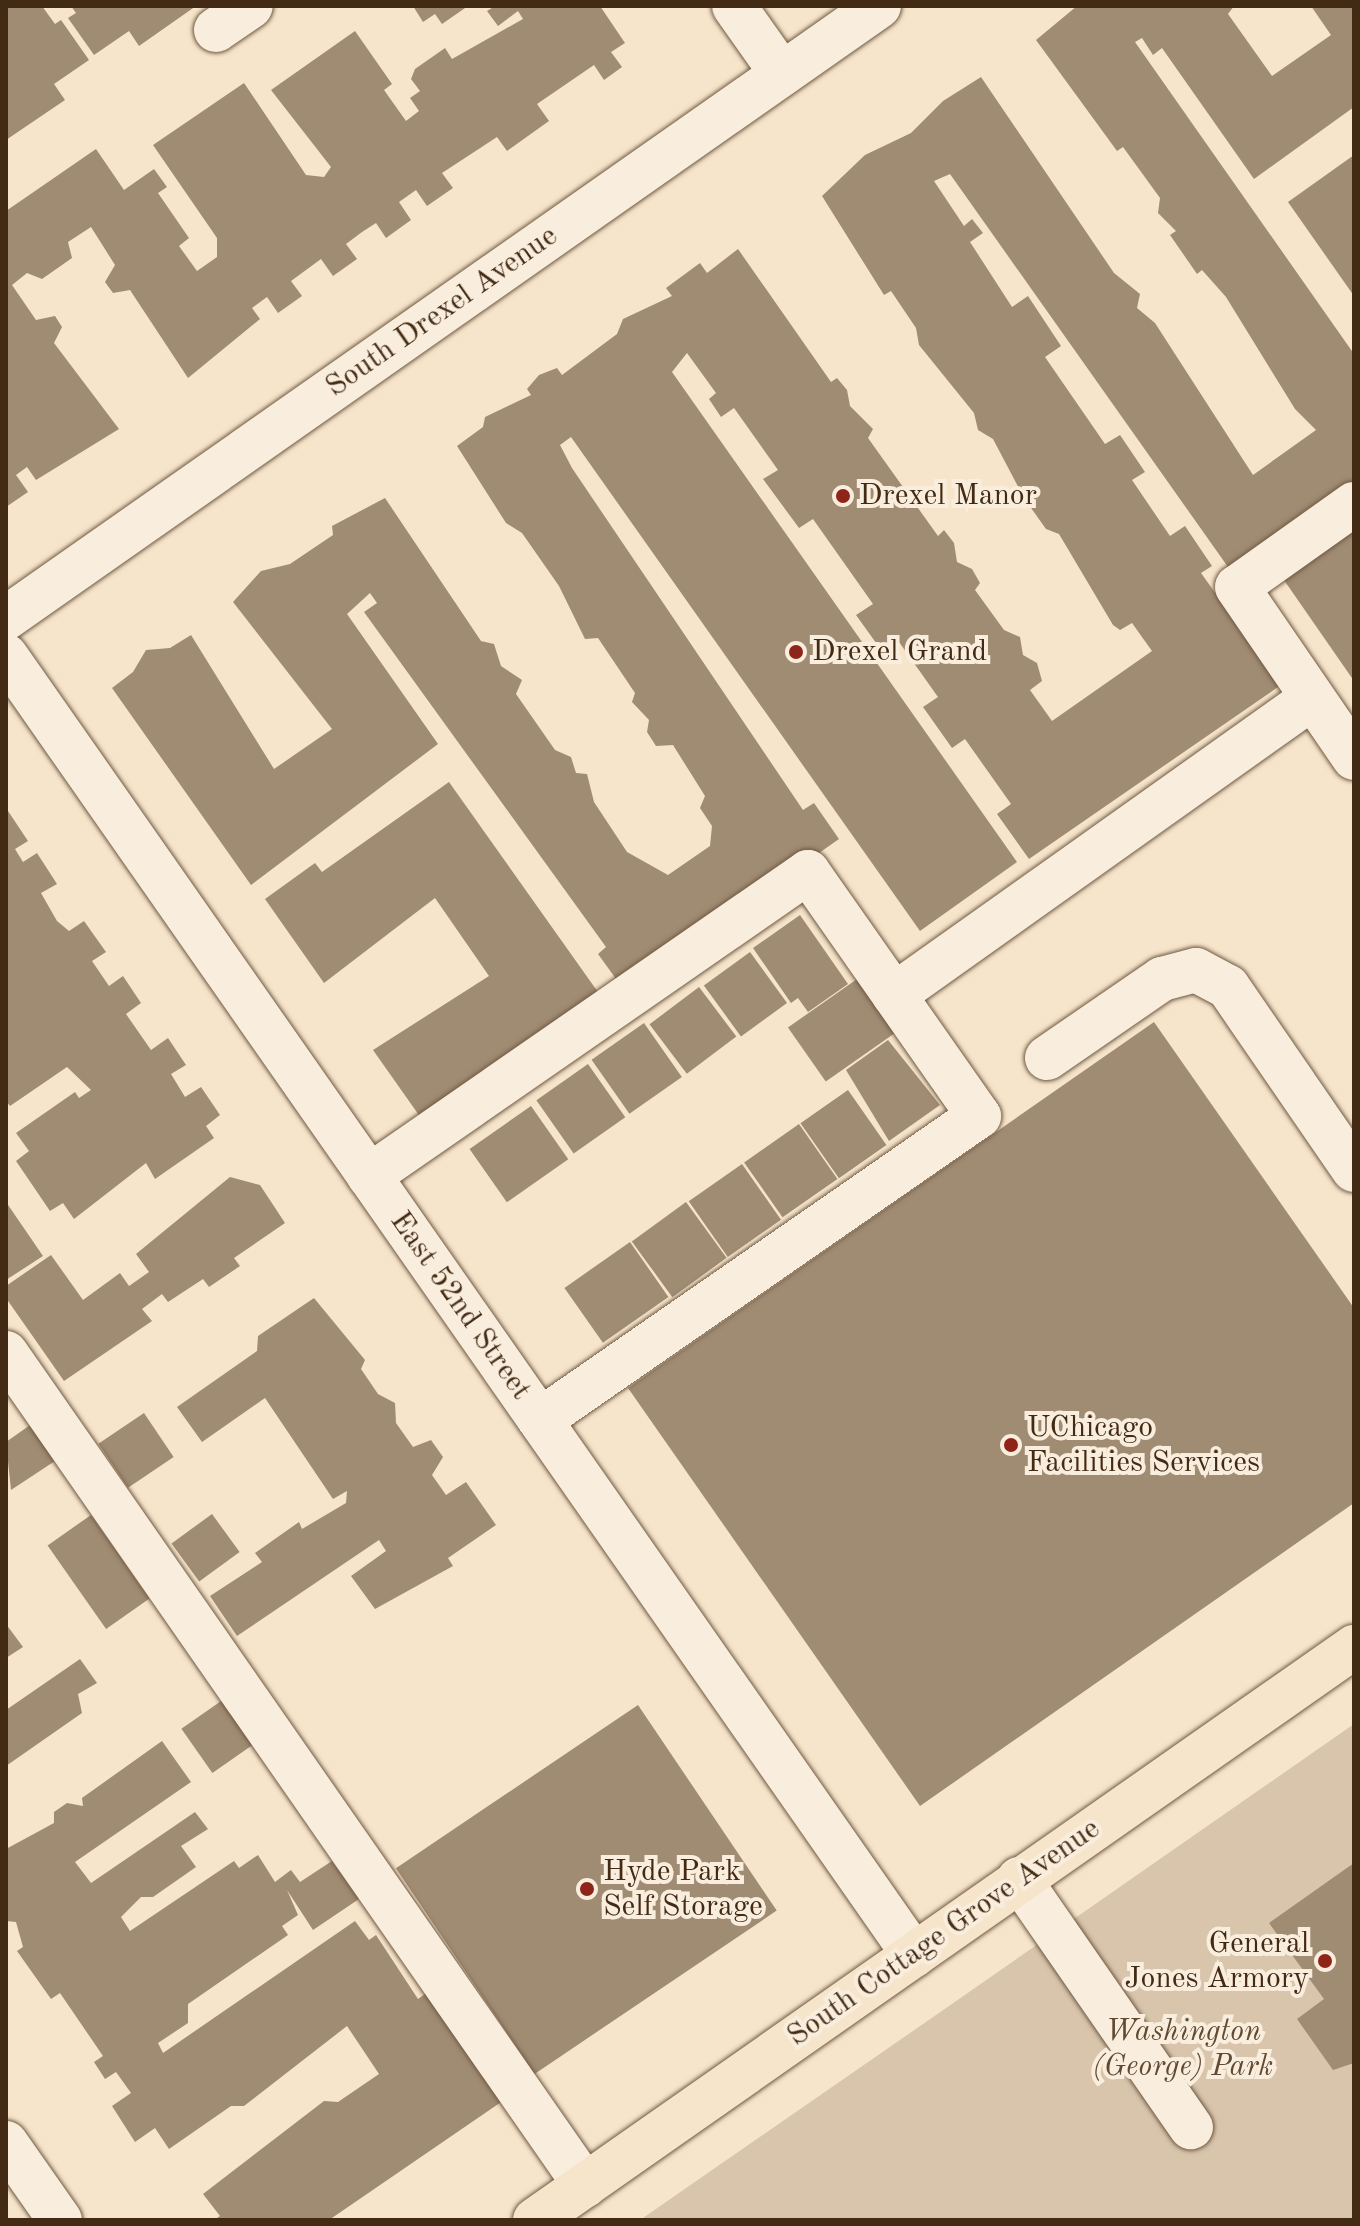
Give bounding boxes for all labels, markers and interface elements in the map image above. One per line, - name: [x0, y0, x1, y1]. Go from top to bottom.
- street label: South Drexel Avenue: [319, 218, 565, 406]
- place label: Drexel Manor: [859, 478, 1037, 514]
- marker: Drexel Manor: [834, 487, 852, 505]
- place label: Drexel Grand: [812, 634, 987, 670]
- marker: Drexel Grand: [787, 643, 805, 661]
- street label: East 52nd Street: [382, 1205, 538, 1407]
- place label: UChicago Facilities Services: [1027, 1410, 1260, 1480]
- marker: UChicago Facilities Services: [1002, 1436, 1020, 1454]
- street label: South Cottage Grove Avenue: [781, 1811, 1107, 2055]
- place label: Hyde Park Self Storage: [603, 1854, 763, 1924]
- marker: Hyde Park Self Storage: [578, 1880, 596, 1898]
- place label: General Jones Armory: [1124, 1926, 1309, 1996]
- marker: General Jones Armory: [1316, 1952, 1334, 1970]
- park label: Washington (George) Park: [1093, 2014, 1273, 2084]

